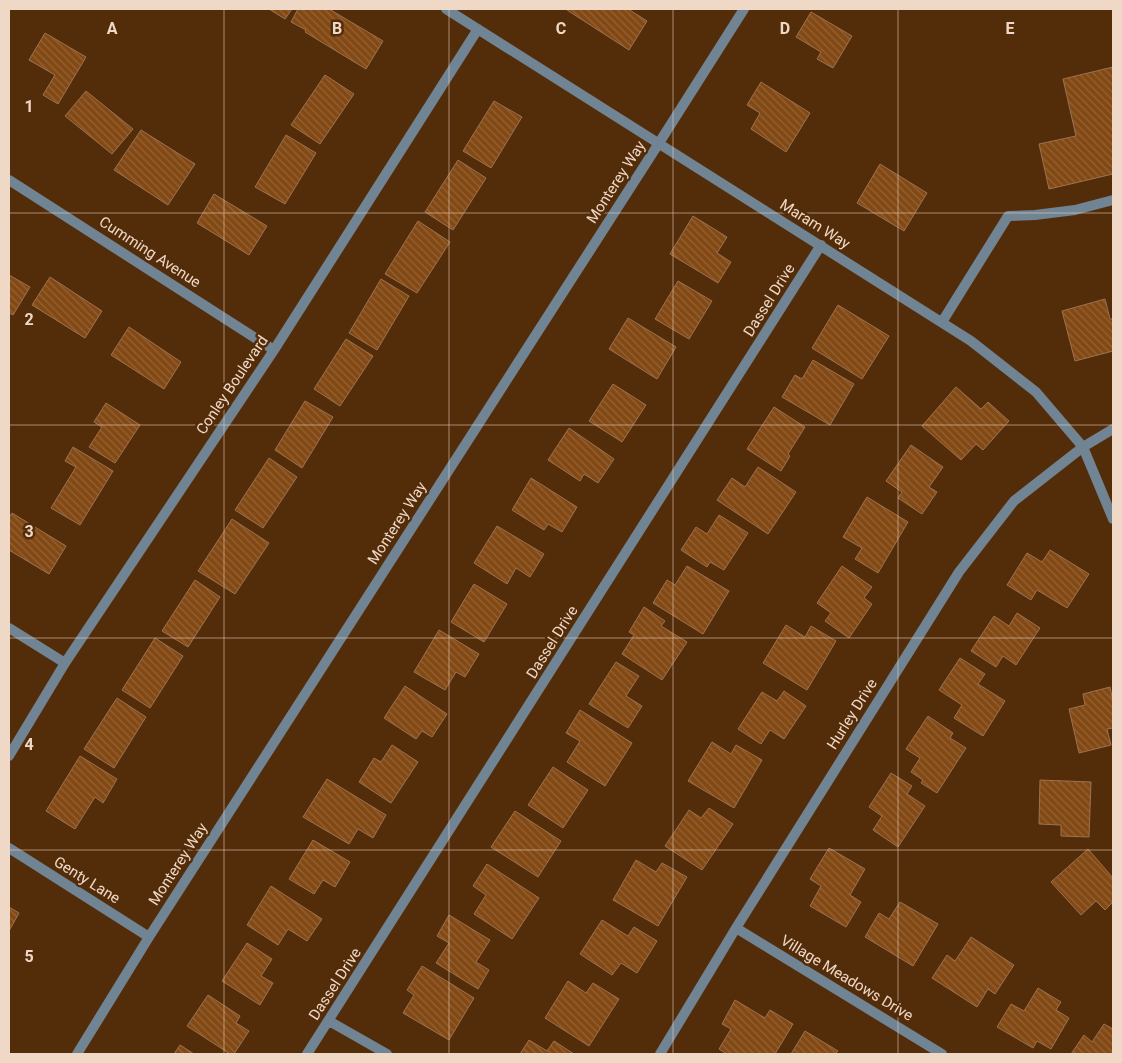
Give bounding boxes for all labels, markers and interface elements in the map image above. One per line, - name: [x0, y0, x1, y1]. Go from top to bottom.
- text: A: [107, 19, 118, 38]
- text: B: [332, 19, 342, 38]
- text: C: [556, 19, 566, 38]
- text: D: [780, 19, 790, 38]
- text: E: [1006, 19, 1015, 38]
- text: 1: [24, 97, 34, 116]
- street label: Monterey Way: [583, 137, 649, 227]
- street label: Maram Way: [777, 195, 853, 253]
- street label: Cumming Avenue: [96, 212, 204, 292]
- street label: Dassel Drive: [740, 260, 799, 340]
- text: 2: [24, 310, 34, 329]
- street label: Conley Boulevard: [192, 332, 272, 438]
- street label: Monterey Way: [364, 478, 430, 568]
- text: 3: [24, 522, 34, 541]
- street label: Dassel Drive: [523, 602, 582, 682]
- street label: Hurley Drive: [823, 675, 881, 753]
- text: 4: [24, 735, 34, 754]
- street label: Monterey Way: [145, 819, 211, 909]
- street label: Genty Lane: [51, 853, 123, 907]
- street label: Village Meadows Drive: [777, 931, 917, 1025]
- street label: Dassel Drive: [305, 944, 365, 1024]
- text: 5: [24, 947, 34, 966]

